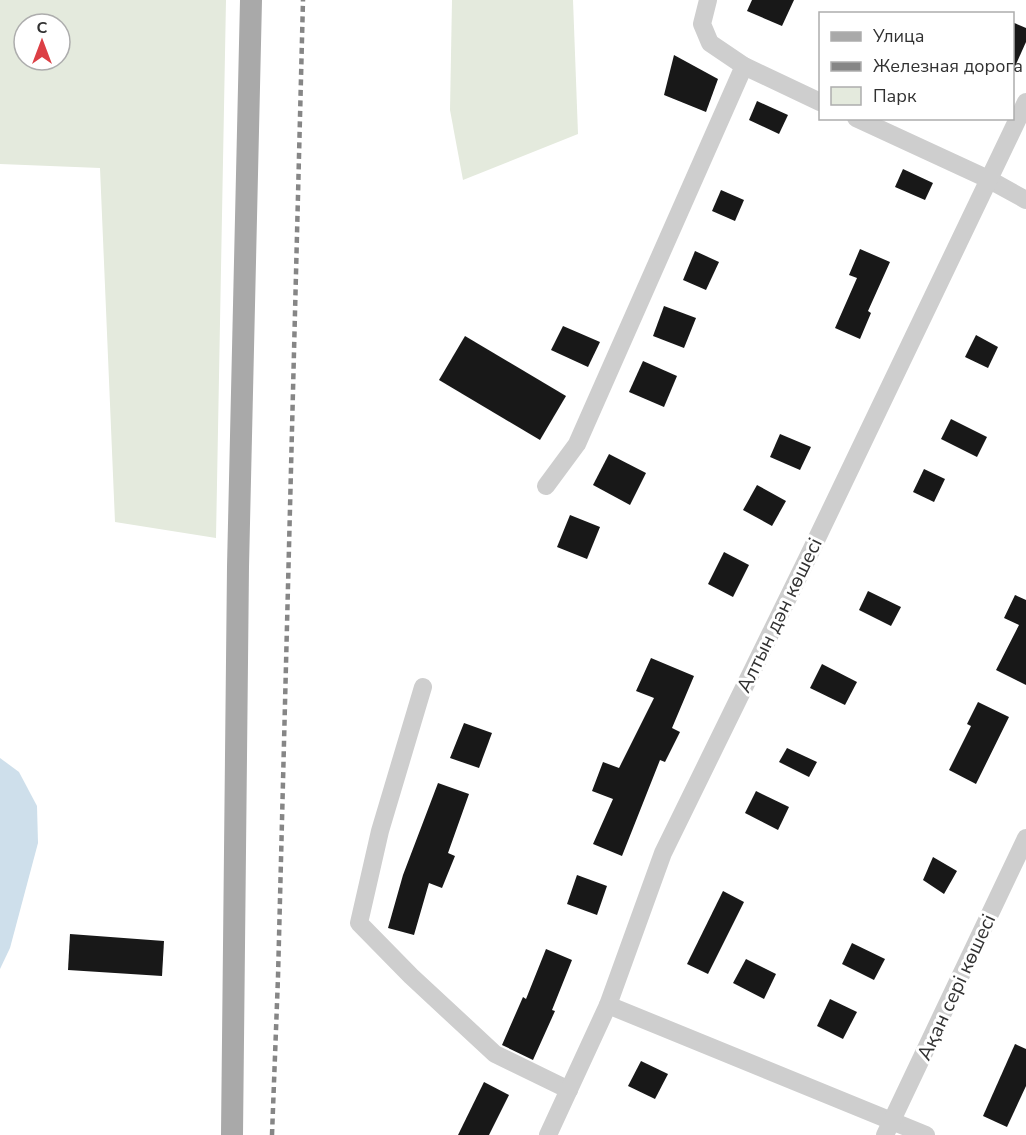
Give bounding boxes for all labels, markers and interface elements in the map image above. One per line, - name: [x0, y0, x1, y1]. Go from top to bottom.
- north arrow: [12, 12, 72, 72]
- legend: [819, 12, 1014, 120]
- text: С: [37, 17, 48, 39]
- text: Улица: [872, 24, 924, 48]
- text: Железная дорога: [873, 54, 1023, 78]
- text: Парк: [873, 84, 917, 108]
- street label: Алтын дән көшесі: [730, 533, 829, 697]
- street label: Ақан сері көшесі: [911, 910, 1002, 1065]

